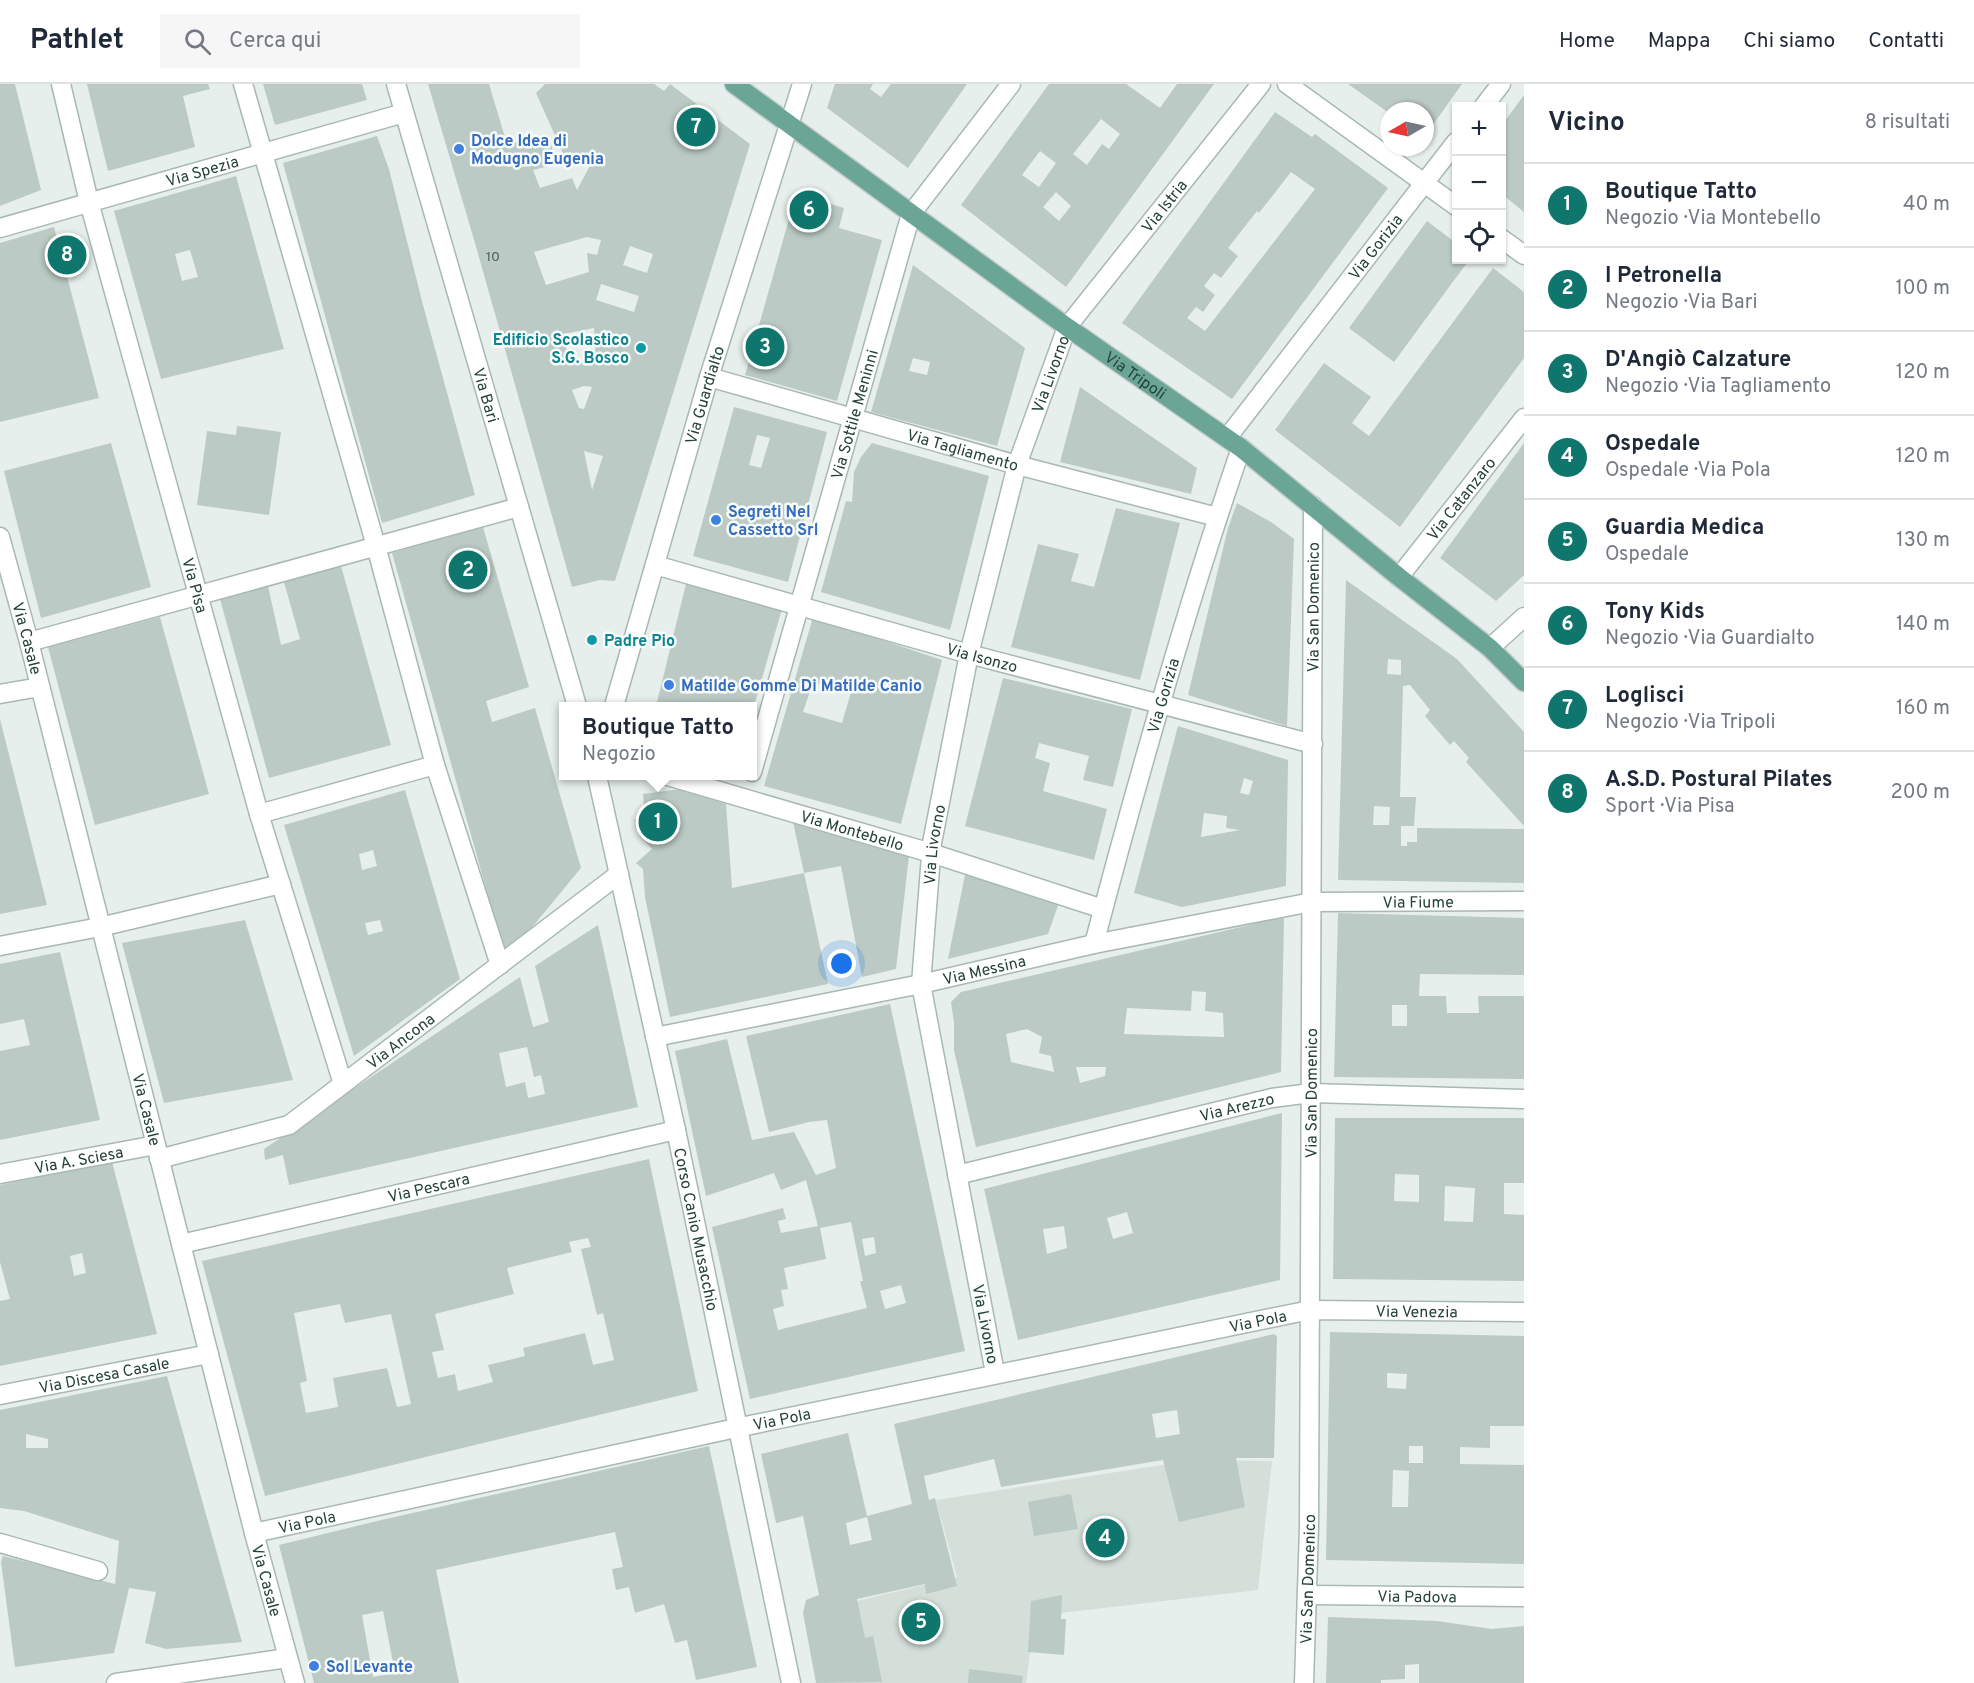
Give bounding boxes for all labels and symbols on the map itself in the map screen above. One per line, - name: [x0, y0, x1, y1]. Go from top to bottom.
- north arrow: [1380, 102, 1434, 156]
- pin: 7: [676, 104, 716, 150]
- place label: Dolce Idea di Modugno Eugenia: [471, 132, 604, 170]
- marker: Dolce Idea di Modugno Eugenia: [452, 142, 466, 156]
- street label: Via Spezia: [164, 153, 241, 192]
- street label: Via Istria: [1138, 176, 1193, 238]
- pin: 6: [790, 188, 828, 232]
- street label: Via Gorizia: [1345, 211, 1408, 285]
- pin: 8: [48, 232, 86, 278]
- house number: 10: [486, 249, 500, 266]
- pin: 3: [746, 324, 784, 370]
- place label: Edificio Scolastico S.G. Bosco: [493, 331, 629, 369]
- street label: Via Livorno: [1029, 333, 1075, 416]
- marker: Edificio Scolastico S.G. Bosco: [634, 341, 648, 355]
- street label: Via Guardialto: [682, 344, 730, 447]
- street label: Via Sottile Meninni: [828, 348, 884, 482]
- street label: Via Tripoli: [1100, 348, 1169, 405]
- street label: Via Bari: [467, 366, 502, 425]
- street label: Via Tagliamento: [904, 426, 1020, 477]
- street label: Via Catanzaro: [1424, 454, 1501, 545]
- place label: Segreti Nel Cassetto Srl: [728, 503, 818, 541]
- marker: Segreti Nel Cassetto Srl: [709, 513, 723, 527]
- street label: Via San Domenico: [1304, 542, 1325, 672]
- pin: 2: [448, 548, 488, 592]
- street label: Via Pisa: [176, 556, 211, 616]
- street label: Via Casale: [7, 600, 45, 677]
- place label: Padre Pio: [604, 632, 675, 652]
- marker: Padre Pio: [585, 633, 599, 647]
- street label: Via Isonzo: [944, 640, 1020, 678]
- street label: Via Gorizia: [1144, 656, 1185, 736]
- place label: Matilde Gomme Di Matilde Canio: [681, 677, 922, 697]
- marker: Matilde Gomme Di Matilde Canio: [662, 678, 676, 692]
- pin: 1: [638, 800, 678, 844]
- street label: Via Livorno: [921, 803, 951, 886]
- street label: Via Montebello: [798, 807, 906, 857]
- street label: Via Fiume: [1383, 893, 1454, 914]
- your location: [827, 949, 856, 978]
- street label: Via Messina: [941, 952, 1028, 991]
- street label: Via Ancona: [363, 1010, 440, 1074]
- street label: Via San Domenico: [1302, 1028, 1323, 1158]
- street label: Via Casale: [126, 1072, 164, 1148]
- street label: Via Arezzo: [1198, 1090, 1277, 1127]
- street label: Via A. Sciesa: [33, 1143, 125, 1179]
- street label: Corso Canio Musacchio: [668, 1146, 721, 1313]
- street label: Via Pescara: [386, 1170, 472, 1208]
- street label: Via Livorno: [966, 1283, 1002, 1366]
- street label: Via Venezia: [1376, 1303, 1458, 1323]
- street label: Via Pola: [1228, 1307, 1289, 1338]
- street label: Via Discesa Casale: [37, 1354, 171, 1399]
- street label: Via Pola: [752, 1405, 813, 1436]
- street label: Via Pola: [277, 1507, 338, 1539]
- street label: Via San Domenico: [1297, 1514, 1321, 1644]
- pin: 4: [1086, 1516, 1124, 1560]
- street label: Via Casale: [246, 1543, 284, 1619]
- street label: Via Padova: [1377, 1588, 1457, 1608]
- pin: 5: [902, 1600, 940, 1644]
- place label: Sol Levante: [326, 1658, 413, 1678]
- marker: Sol Levante: [307, 1659, 321, 1673]

